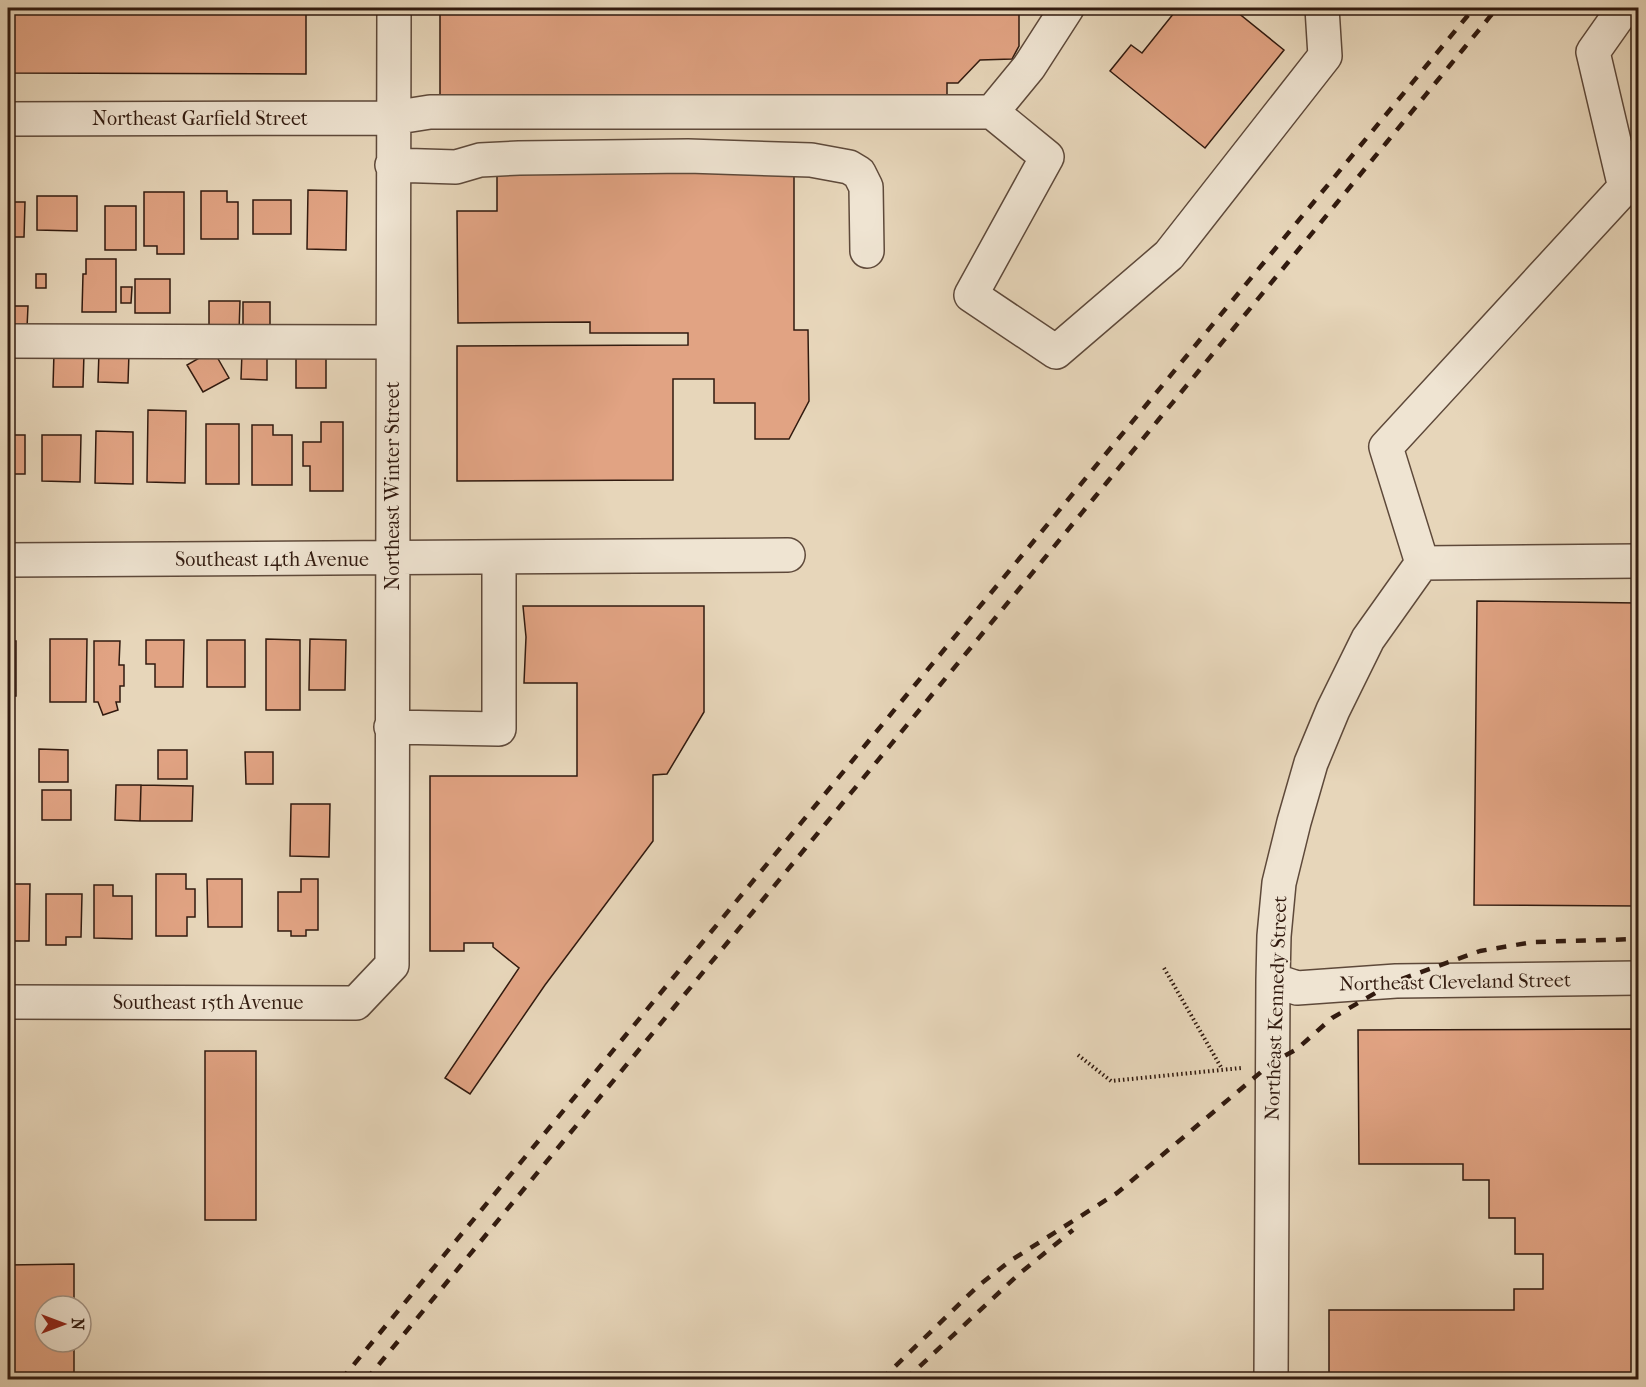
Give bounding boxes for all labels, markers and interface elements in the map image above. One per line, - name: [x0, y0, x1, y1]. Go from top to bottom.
- street label: Northeast Garfield Street: [92, 107, 308, 130]
- street label: Northeast Winter Street: [381, 381, 404, 591]
- street label: Southeast 14th Avenue: [175, 548, 369, 571]
- street label: Northeast Kennedy Street: [1261, 895, 1291, 1121]
- street label: Northeast Cleveland Street: [1339, 968, 1571, 996]
- street label: Southeast 15th Avenue: [113, 991, 303, 1014]
- north arrow: [33, 1294, 93, 1354]
- text: N: [68, 1318, 87, 1331]

